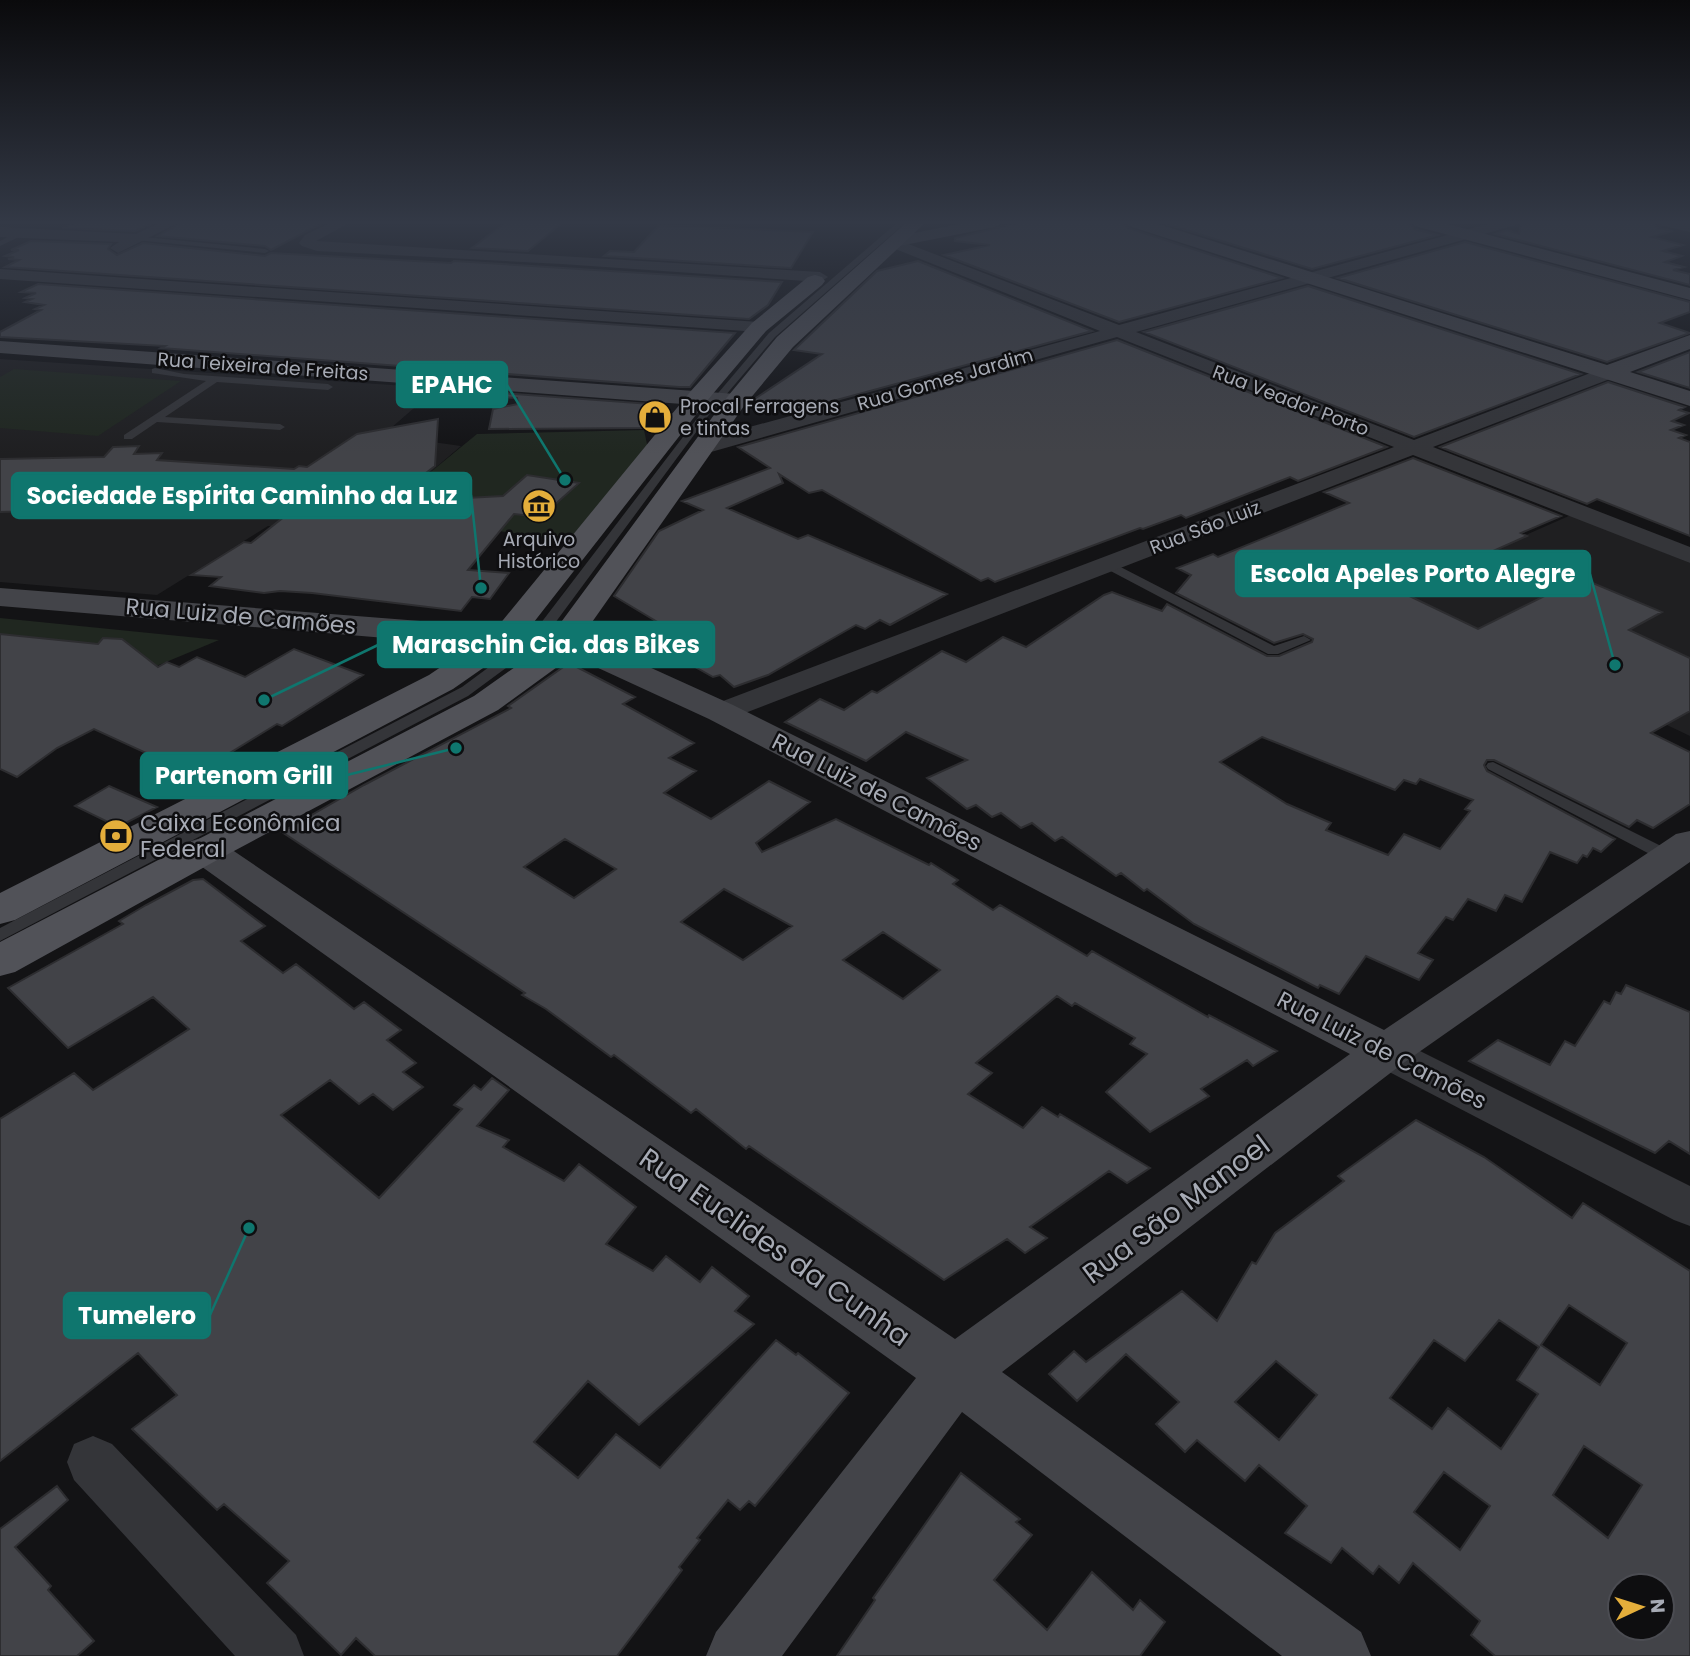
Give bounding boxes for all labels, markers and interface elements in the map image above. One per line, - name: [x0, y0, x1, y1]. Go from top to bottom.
- street label: Rua Gomes Jardim: [854, 341, 1036, 418]
- street label: Rua Teixeira de Freitas: [157, 346, 369, 387]
- street label: Rua Veador Porto: [1209, 358, 1373, 443]
- callout: EPAHC: [397, 362, 507, 407]
- text: EPAHC: [411, 368, 493, 401]
- place label: Procal Ferragens e tintas: [680, 393, 839, 442]
- shop icon: Procal Ferragens e tintas: [636, 398, 674, 436]
- callout: Sociedade Espírita Caminho da Luz: [12, 473, 471, 518]
- text: Sociedade Espírita Caminho da Luz: [26, 479, 458, 512]
- museum icon: Arquivo Histórico: [520, 487, 558, 525]
- street label: Rua São Luiz: [1146, 494, 1264, 561]
- place label: Arquivo Histórico: [498, 526, 580, 575]
- callout: Escola Apeles Porto Alegre: [1236, 551, 1590, 596]
- text: Escola Apeles Porto Alegre: [1250, 557, 1576, 590]
- street label: Rua Luiz de Camões: [124, 590, 358, 642]
- callout: Maraschin Cia. das Bikes: [378, 622, 714, 667]
- text: Maraschin Cia. das Bikes: [392, 628, 700, 661]
- street label: Rua Luiz de Camões: [767, 725, 987, 859]
- callout: Partenom Grill: [141, 753, 347, 798]
- text: Partenom Grill: [155, 759, 333, 792]
- place label: Caixa Econômica Federal: [140, 807, 340, 865]
- bank icon: Caixa Econômica Federal: [97, 817, 135, 855]
- street label: Rua Luiz de Camões: [1272, 983, 1492, 1117]
- street label: Rua São Manoel: [1075, 1126, 1278, 1293]
- street label: Rua Euclides da Cunha: [631, 1139, 918, 1356]
- callout: Tumelero: [64, 1293, 210, 1338]
- text: Tumelero: [78, 1299, 196, 1332]
- north arrow: [1606, 1572, 1676, 1642]
- text: N: [1643, 1598, 1671, 1614]

